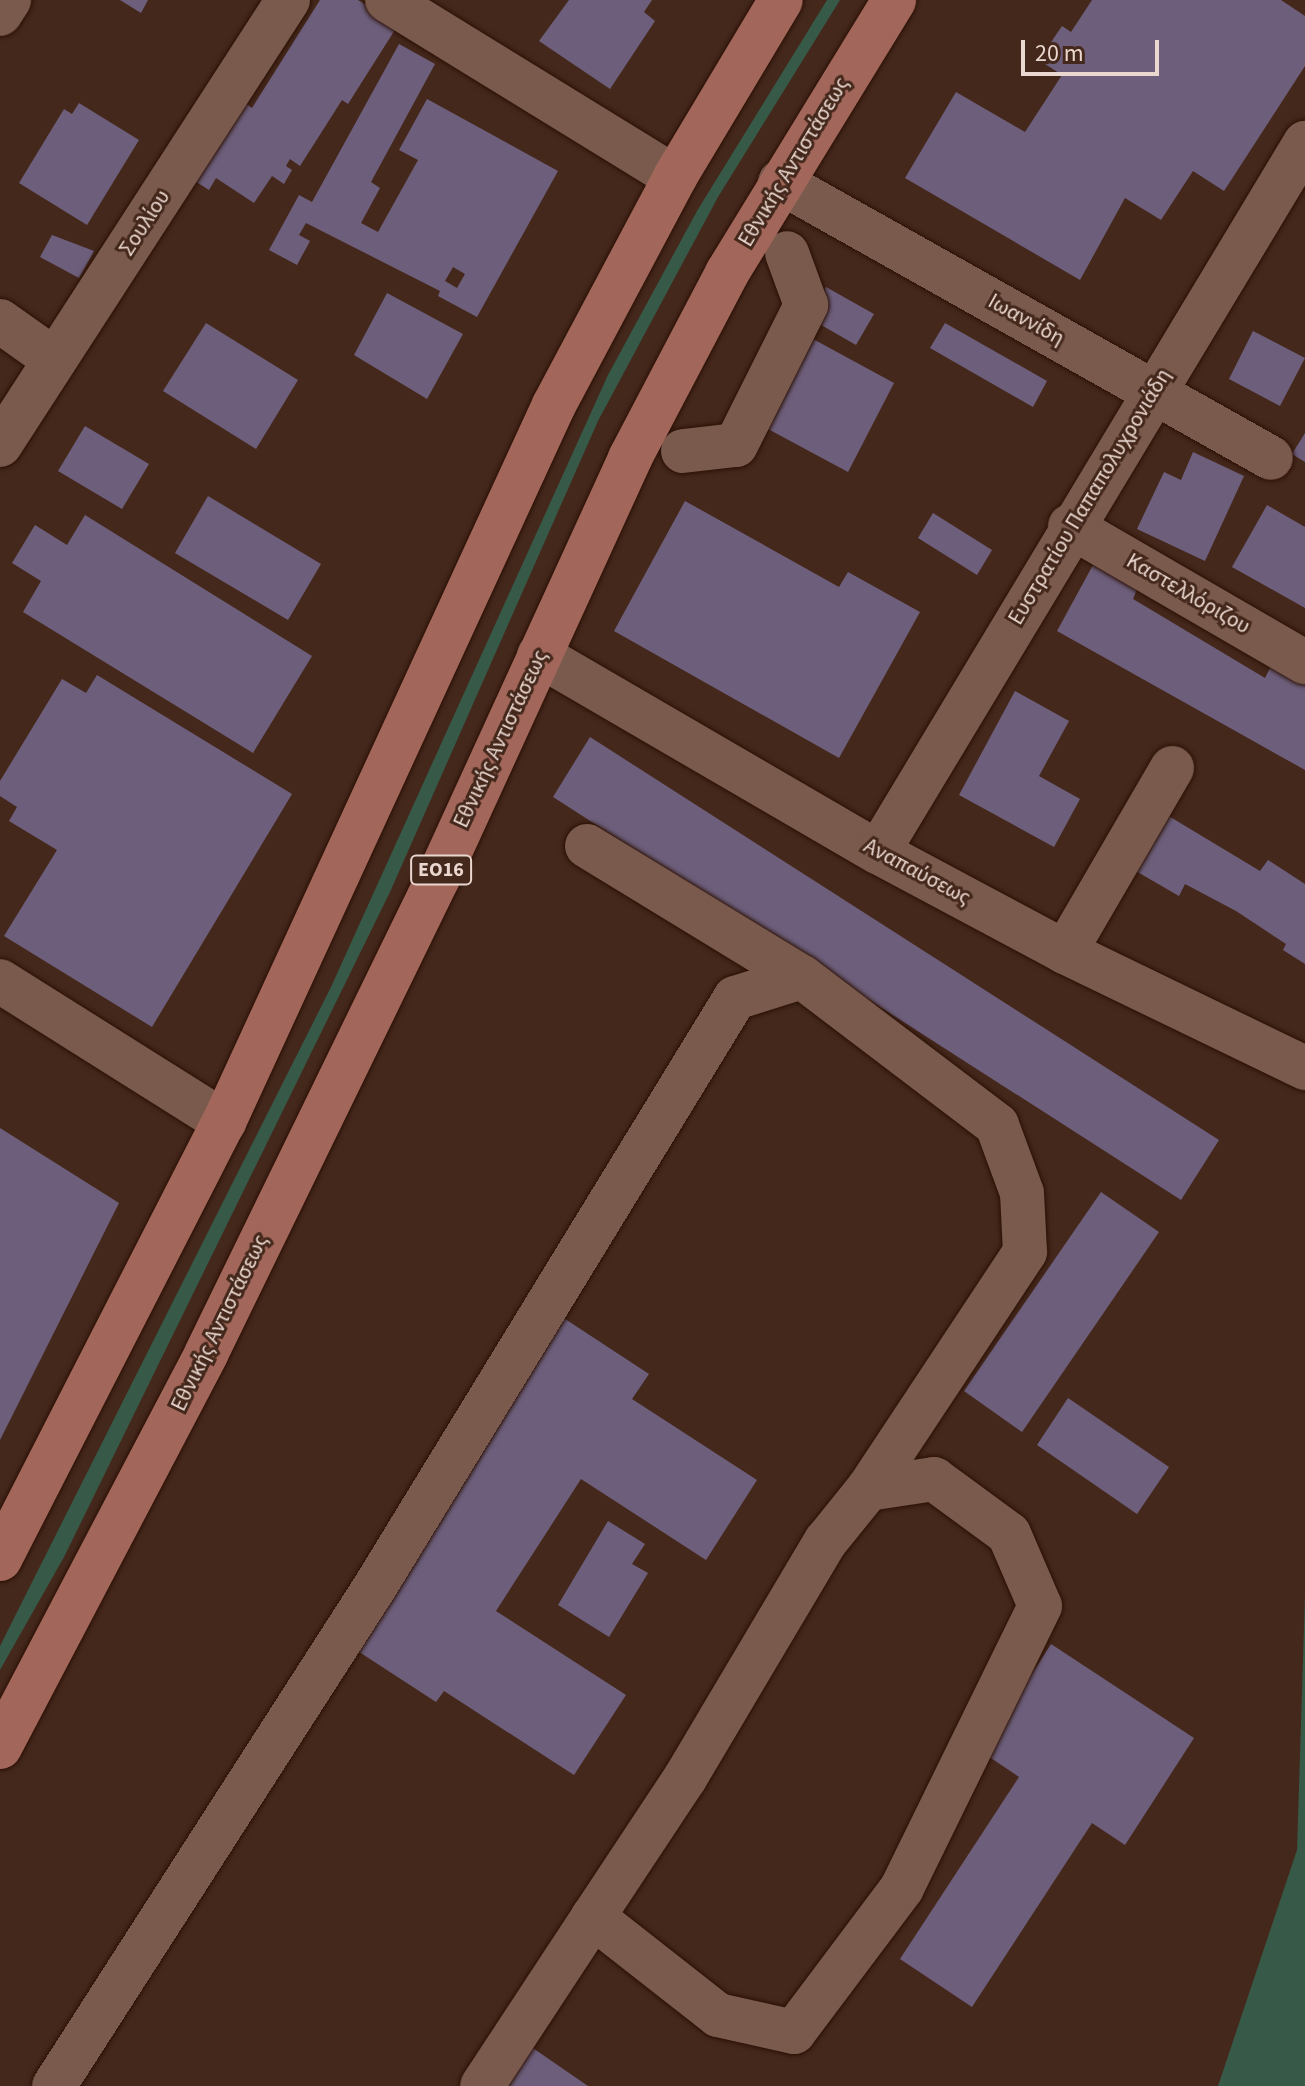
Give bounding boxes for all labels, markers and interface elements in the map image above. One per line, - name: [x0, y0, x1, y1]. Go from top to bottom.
- scale bar: [1025, 24, 1163, 74]
- text: 20 m: [1035, 36, 1084, 71]
- street label: Εθνικής Αντιστάσεως: [733, 72, 855, 252]
- street label: Σουλίου: [114, 185, 176, 261]
- street label: Ιωαννίδη: [983, 288, 1069, 352]
- street label: Ευστρατίου Παπαπολυχρονιάδη: [1003, 364, 1177, 630]
- street label: Καστελλόριζου: [1121, 548, 1255, 640]
- street label: Εθνικής Αντιστάσεως: [448, 646, 554, 832]
- street label: Αναπαύσεως: [859, 833, 975, 911]
- road number: ΕΟ16: [409, 854, 473, 886]
- street label: Εθνικής Αντιστάσεως: [166, 1230, 274, 1416]

